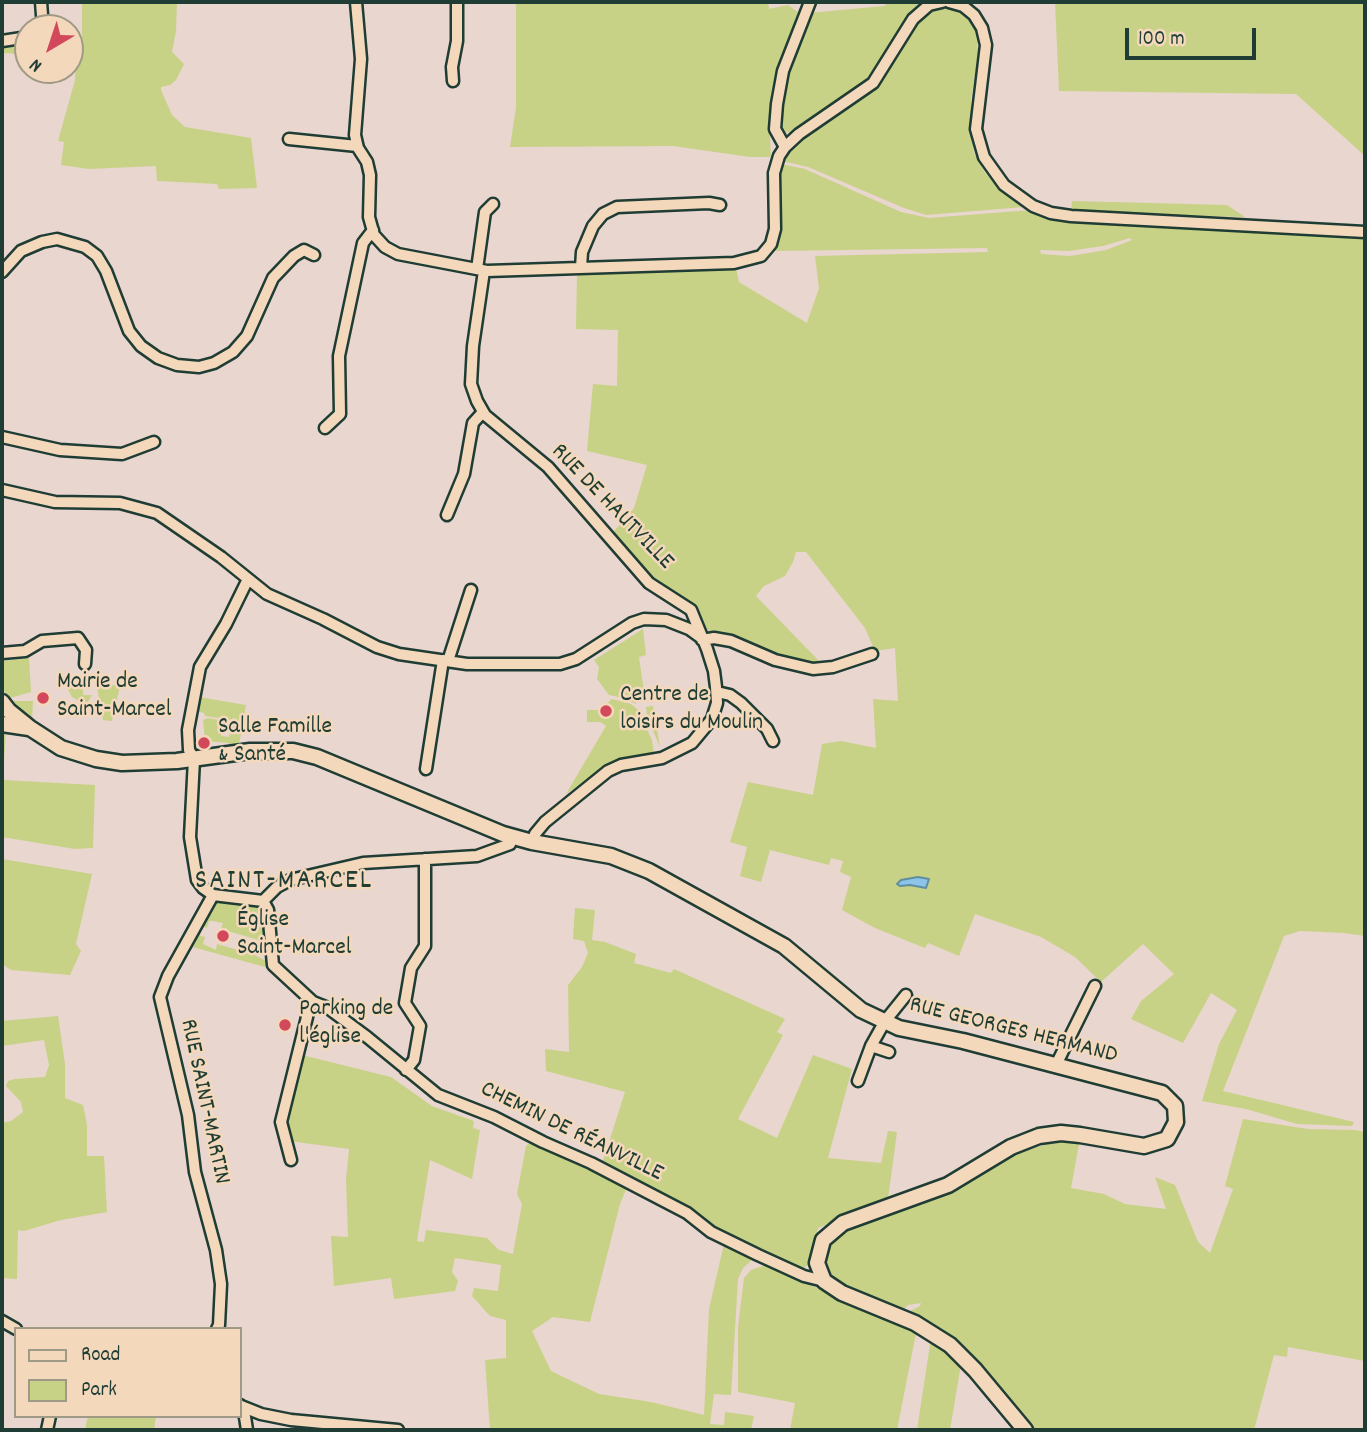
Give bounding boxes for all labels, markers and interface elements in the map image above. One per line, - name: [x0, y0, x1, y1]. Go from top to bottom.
- north arrow: [14, 14, 84, 84]
- scale bar: [1129, 14, 1260, 58]
- text: 100 m: [1138, 25, 1185, 55]
- text: N: [25, 51, 49, 78]
- street label: RUE DE HAUTVILLE: [544, 439, 678, 577]
- place label: Mairie de Saint-Marcel: [57, 670, 172, 726]
- place label: Centre de loisirs du Moulin: [620, 683, 763, 739]
- marker: Mairie de Saint-Marcel: [35, 690, 51, 706]
- marker: Centre de loisirs du Moulin: [598, 703, 614, 719]
- place label: Salle Famille & Santé: [218, 715, 332, 771]
- marker: Salle Famille & Santé: [196, 735, 212, 751]
- district label: SAINT-MARCEL: [196, 866, 372, 900]
- place label: Église Saint-Marcel: [237, 908, 352, 964]
- marker: Église Saint-Marcel: [215, 928, 231, 944]
- street label: RUE GEORGES HERMAND: [906, 992, 1120, 1072]
- place label: Parking de l'église: [299, 997, 393, 1053]
- street label: RUE SAINT-MARTIN: [171, 1017, 235, 1187]
- marker: Parking de l'église: [277, 1017, 293, 1033]
- street label: CHEMIN DE RÉANVILLE: [475, 1076, 667, 1190]
- legend: [14, 1327, 242, 1418]
- text: Road: [81, 1341, 120, 1371]
- text: Park: [81, 1376, 117, 1406]

